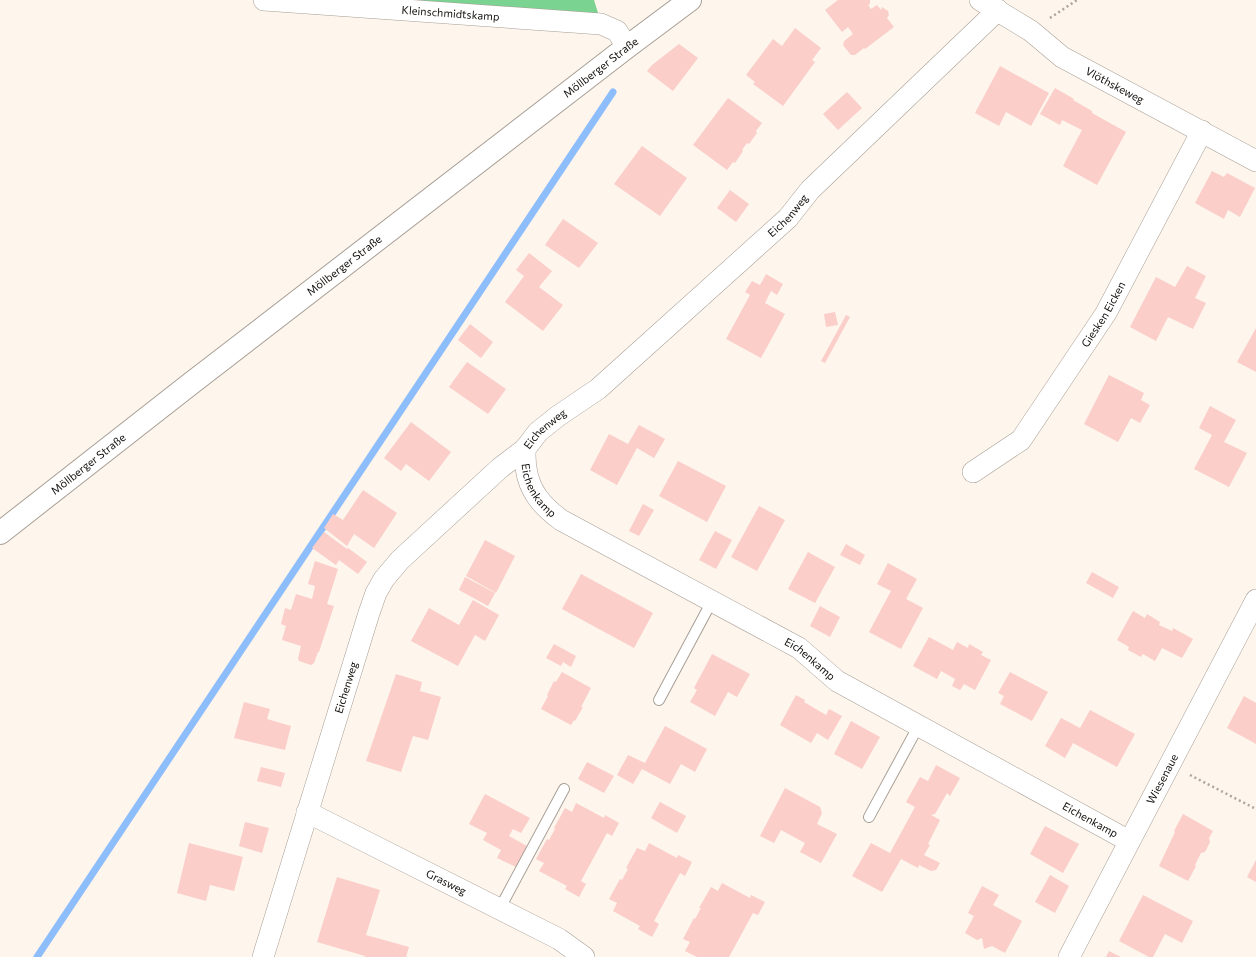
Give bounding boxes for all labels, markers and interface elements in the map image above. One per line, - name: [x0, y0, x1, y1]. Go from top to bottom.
- street label: Kleinschmidtskamp: [401, 3, 500, 23]
- street label: Möllberger Straße: [560, 34, 641, 100]
- street label: Vlöthskeweg: [1083, 64, 1147, 106]
- street label: Eichenweg: [765, 191, 810, 239]
- street label: Möllberger Straße: [304, 232, 384, 298]
- street label: Giesken Eicken: [1078, 279, 1127, 349]
- street label: Eichenweg: [521, 406, 568, 451]
- street label: Möllberger Straße: [48, 430, 128, 497]
- street label: Eichenkamp: [519, 463, 559, 520]
- street label: Eichenkamp: [783, 635, 838, 682]
- street label: Eichenweg: [331, 660, 360, 715]
- street label: Wiesenaue: [1143, 751, 1180, 806]
- street label: Eichenkamp: [1061, 799, 1120, 840]
- street label: Grasweg: [424, 866, 469, 897]

